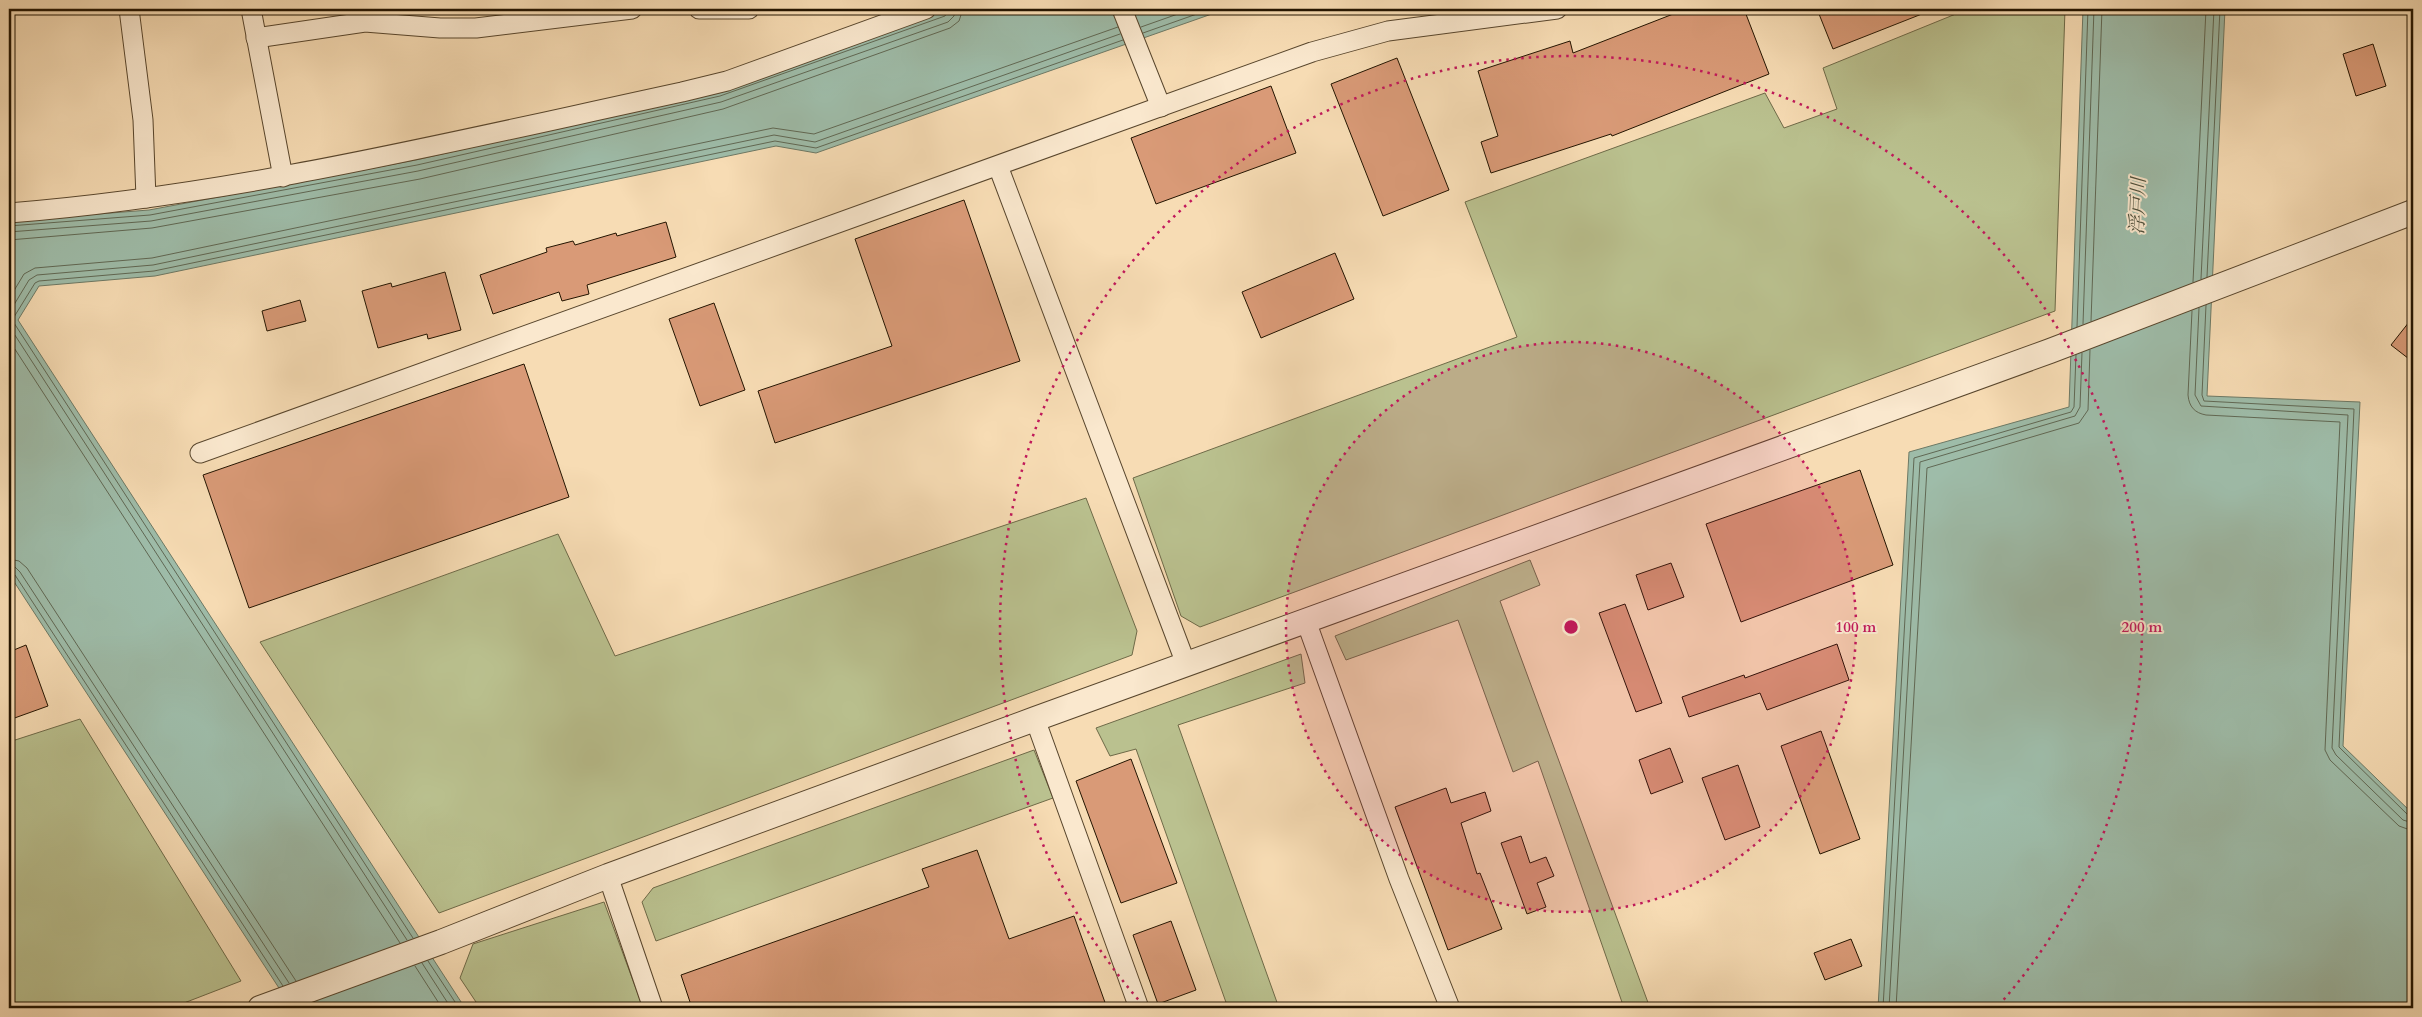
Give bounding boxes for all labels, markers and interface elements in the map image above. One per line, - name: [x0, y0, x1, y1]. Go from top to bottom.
- water label: 浮戸川: [2124, 175, 2152, 235]
- text: 100 m: [1836, 617, 1877, 637]
- text: 200 m: [2122, 617, 2163, 637]
- centre of rings: [1562, 618, 1580, 636]

